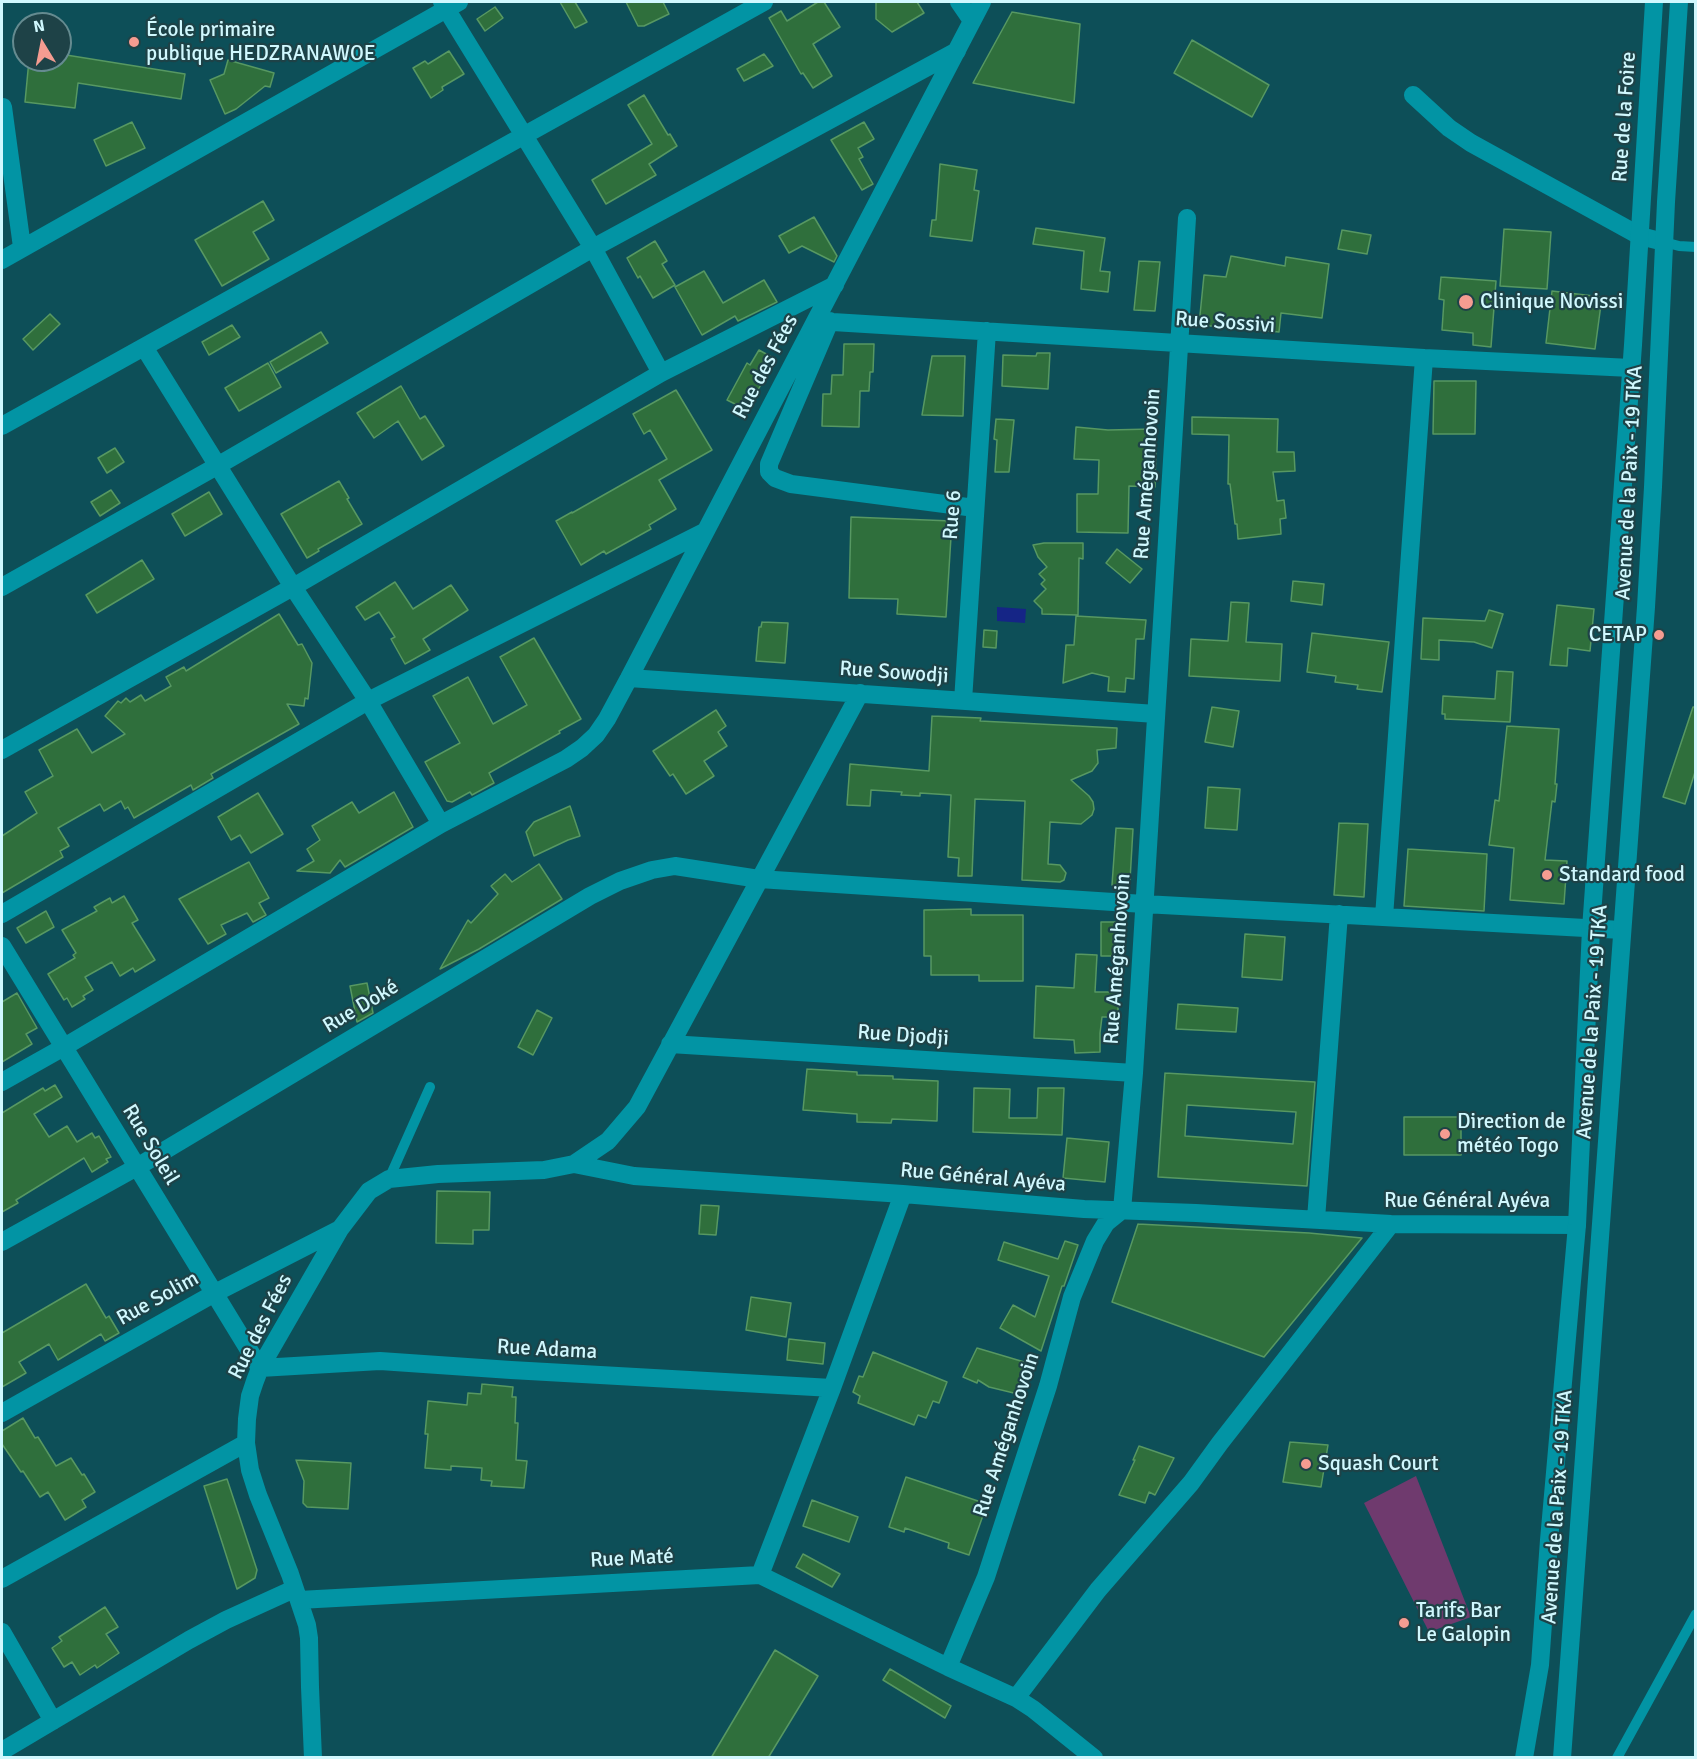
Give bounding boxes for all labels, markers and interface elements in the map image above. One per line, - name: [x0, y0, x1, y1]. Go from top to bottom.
- north arrow: [12, 12, 72, 72]
- text: N: [32, 15, 46, 37]
- place label: École primaire publique HEDZRANAWOE: [146, 17, 376, 67]
- marker: École primaire publique HEDZRANAWOE: [127, 35, 141, 49]
- street label: Rue de la Foire: [1608, 51, 1642, 183]
- place label: Clinique Novissi: [1480, 289, 1623, 315]
- marker: Clinique Novissi: [1457, 293, 1475, 311]
- street label: Rue Sossivi: [1174, 307, 1276, 339]
- street label: Rue des Fées: [728, 310, 804, 424]
- street label: Avenue de la Paix - 19 TKA: [1611, 365, 1649, 601]
- street label: Rue Améganhovoin: [1129, 388, 1167, 560]
- street label: Rue 6: [939, 489, 967, 541]
- place label: CETAP: [1589, 622, 1647, 648]
- marker: CETAP: [1652, 628, 1666, 642]
- street label: Rue Sowodji: [839, 657, 949, 689]
- place label: Standard food: [1559, 862, 1685, 888]
- marker: Standard food: [1540, 868, 1554, 882]
- street label: Rue Améganhovoin: [1099, 873, 1137, 1045]
- street label: Avenue de la Paix - 19 TKA: [1572, 904, 1614, 1140]
- street label: Rue Doké: [319, 975, 403, 1039]
- street label: Rue Djodji: [856, 1020, 950, 1052]
- street label: Rue Soleil: [116, 1100, 184, 1190]
- place label: Direction de météo Togo: [1457, 1109, 1566, 1159]
- marker: Direction de météo Togo: [1438, 1127, 1452, 1141]
- street label: Rue Général Ayéva: [899, 1158, 1067, 1198]
- street label: Rue Général Ayéva: [1384, 1188, 1550, 1214]
- street label: Rue Solim: [113, 1266, 203, 1332]
- street label: Rue des Fées: [224, 1270, 298, 1384]
- street label: Rue Adama: [496, 1335, 598, 1365]
- street label: Rue Améganhovoin: [969, 1350, 1045, 1520]
- street label: Avenue de la Paix - 19 TKA: [1537, 1389, 1579, 1625]
- place label: Squash Court: [1318, 1451, 1439, 1477]
- marker: Squash Court: [1299, 1457, 1313, 1471]
- street label: Rue Maté: [590, 1544, 674, 1574]
- place label: Tarifs Bar Le Galopin: [1416, 1598, 1511, 1648]
- marker: Tarifs Bar Le Galopin: [1397, 1616, 1411, 1630]

